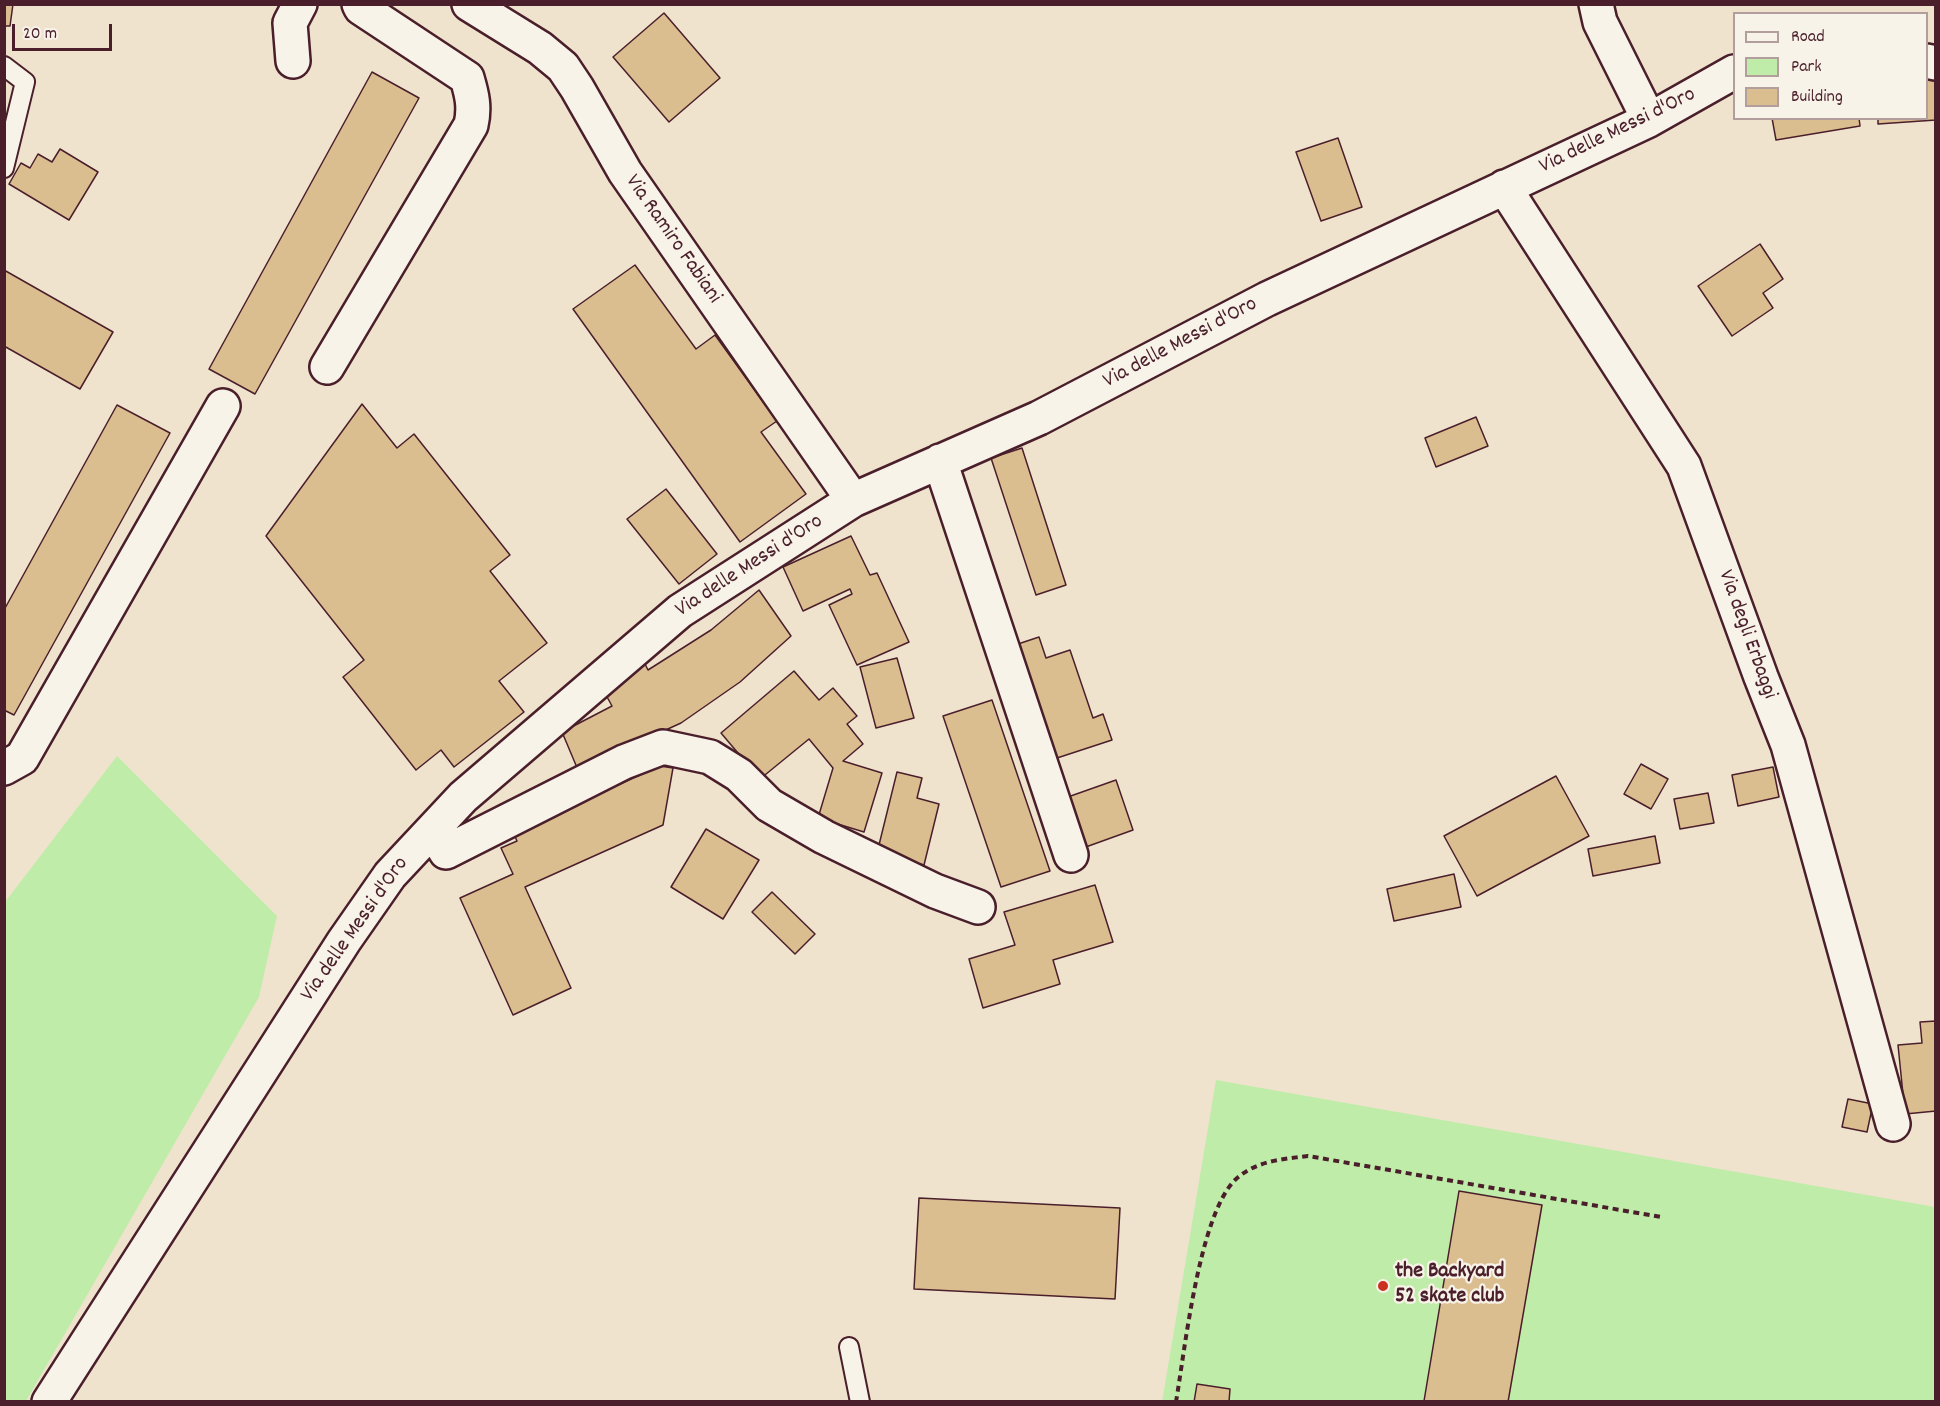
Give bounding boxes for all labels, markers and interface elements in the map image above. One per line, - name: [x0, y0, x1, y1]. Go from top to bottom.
- scale bar: [15, 12, 116, 50]
- legend: [1733, 12, 1928, 120]
- text: 20 m: [23, 22, 57, 47]
- text: Road: [1791, 25, 1825, 50]
- text: Park: [1791, 55, 1822, 80]
- street label: Via delle Messi d'Oro: [1536, 83, 1700, 181]
- text: Building: [1791, 85, 1843, 110]
- street label: Via Ramiro Fabiani: [618, 170, 726, 310]
- street label: Via delle Messi d'Oro: [1100, 292, 1262, 396]
- street label: Via delle Messi d'Oro: [671, 509, 829, 625]
- street label: Via degli Erbaggi: [1710, 567, 1782, 703]
- street label: Via delle Messi d'Oro: [296, 853, 416, 1007]
- place label: the Backyard 52 skate club: [1395, 1260, 1504, 1312]
- marker: the Backyard 52 skate club: [1376, 1279, 1390, 1293]

